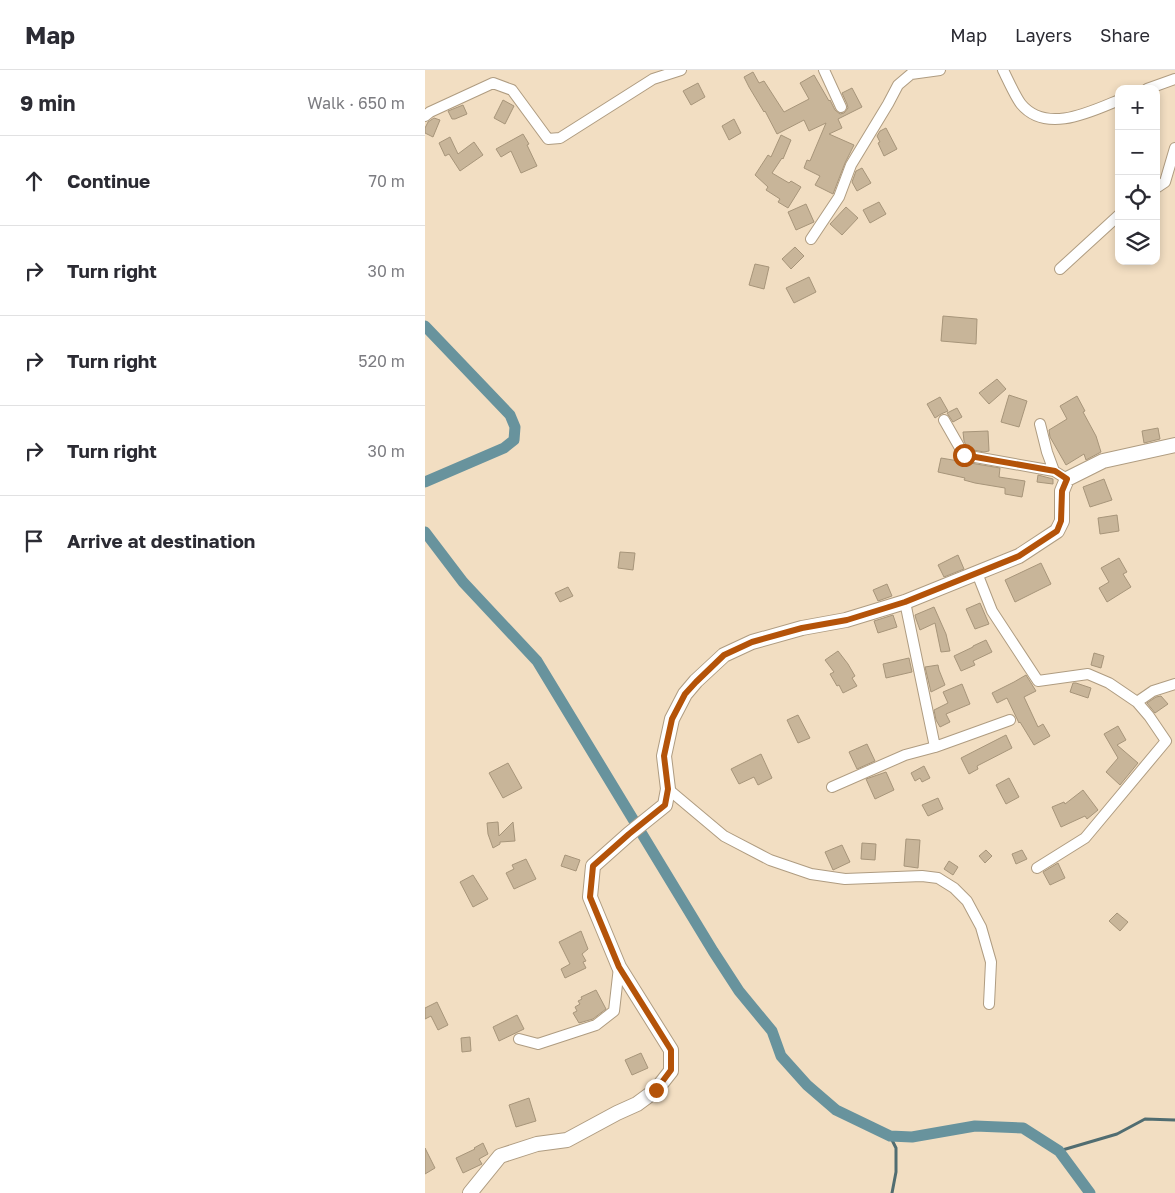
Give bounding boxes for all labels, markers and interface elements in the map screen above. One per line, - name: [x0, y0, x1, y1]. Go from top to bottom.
- text: Map: [25, 20, 75, 49]
- text: Map: [950, 24, 987, 46]
- text: Layers: [1015, 24, 1072, 46]
- text: Share: [1100, 24, 1150, 46]
- map controls: [1115, 85, 1160, 265]
- button: +: [1115, 85, 1160, 130]
- text: 9 min: [20, 90, 75, 116]
- text: Walk · 650 m: [307, 93, 405, 113]
- button: −: [1115, 130, 1160, 175]
- icon: ahead: [20, 167, 48, 195]
- text: Continue: [67, 169, 150, 192]
- text: 70 m: [368, 171, 405, 191]
- button: locate: [1115, 175, 1160, 220]
- button: layers: [1115, 220, 1160, 265]
- icon: right: [20, 257, 48, 285]
- text: Turn right: [67, 259, 157, 282]
- text: 30 m: [368, 261, 405, 281]
- icon: right: [20, 347, 48, 375]
- text: Turn right: [67, 349, 157, 372]
- text: 520 m: [358, 351, 405, 371]
- icon: right: [20, 437, 48, 465]
- text: Turn right: [67, 439, 157, 462]
- text: 30 m: [368, 441, 405, 461]
- route start: [953, 444, 976, 467]
- icon: arrive: [20, 527, 48, 555]
- text: Arrive at destination: [67, 529, 255, 552]
- route end: [645, 1079, 668, 1102]

